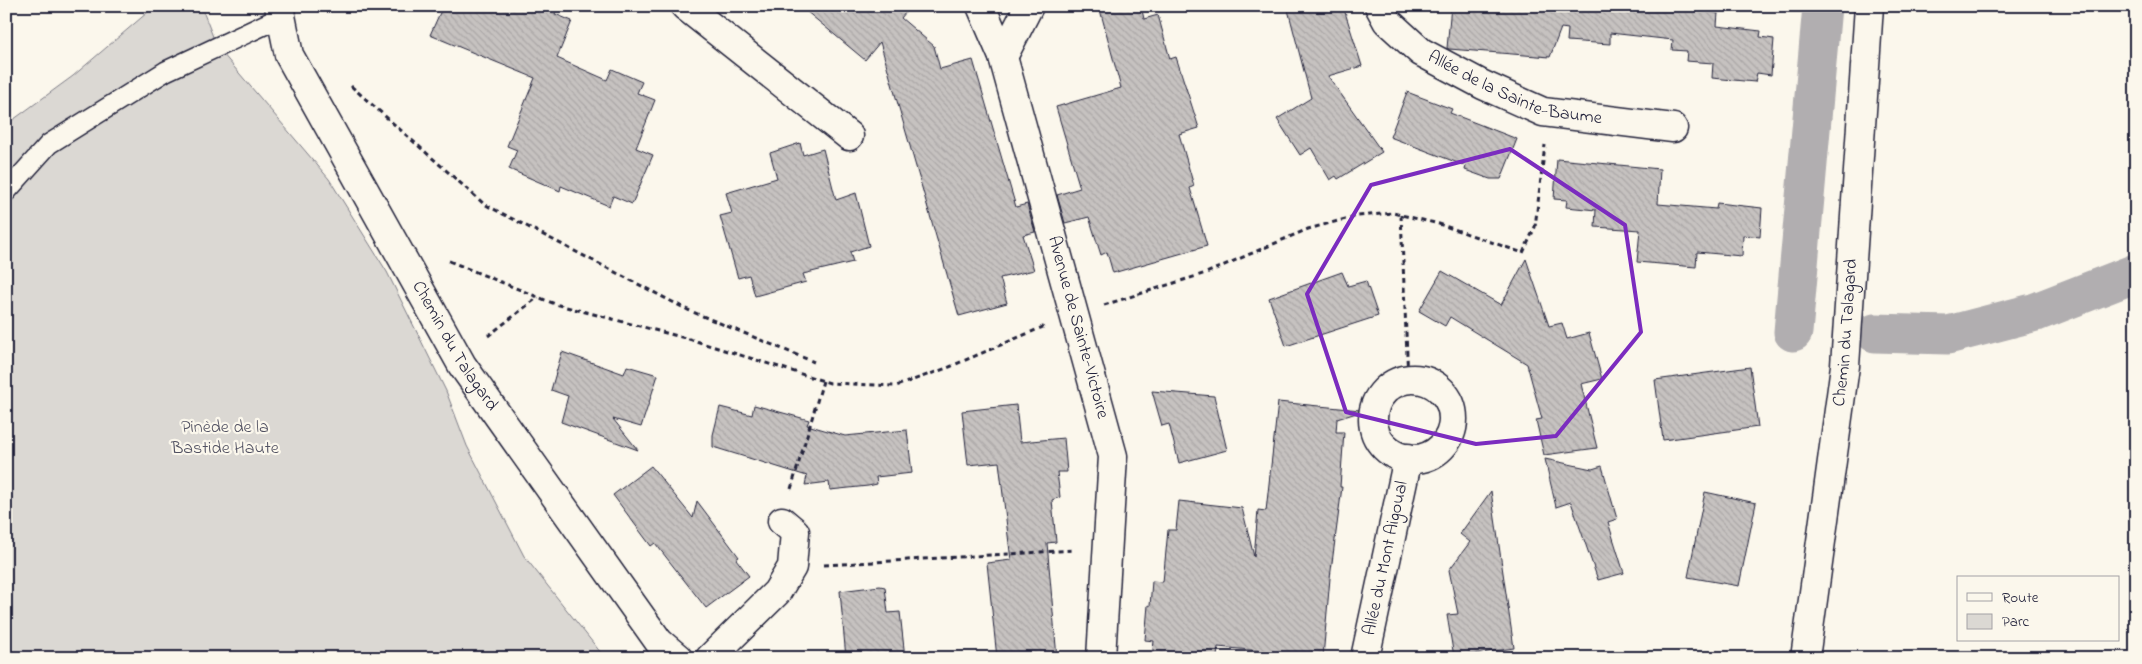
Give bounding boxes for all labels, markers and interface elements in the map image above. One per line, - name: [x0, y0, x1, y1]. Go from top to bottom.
- street label: Allée de la Sainte-Baume: [1423, 45, 1604, 132]
- street label: Avenue de Sainte-Victoire: [1040, 233, 1115, 423]
- street label: Chemin du Talagard: [1827, 258, 1865, 408]
- street label: Chemin du Talagard: [405, 276, 504, 417]
- park label: Pinède de la Bastide Haute: [170, 415, 280, 462]
- street label: Allée du Mont Aigoual: [1357, 479, 1416, 638]
- legend: [1957, 576, 2120, 642]
- text: Route: [2002, 587, 2039, 609]
- text: Parc: [2002, 611, 2030, 633]

